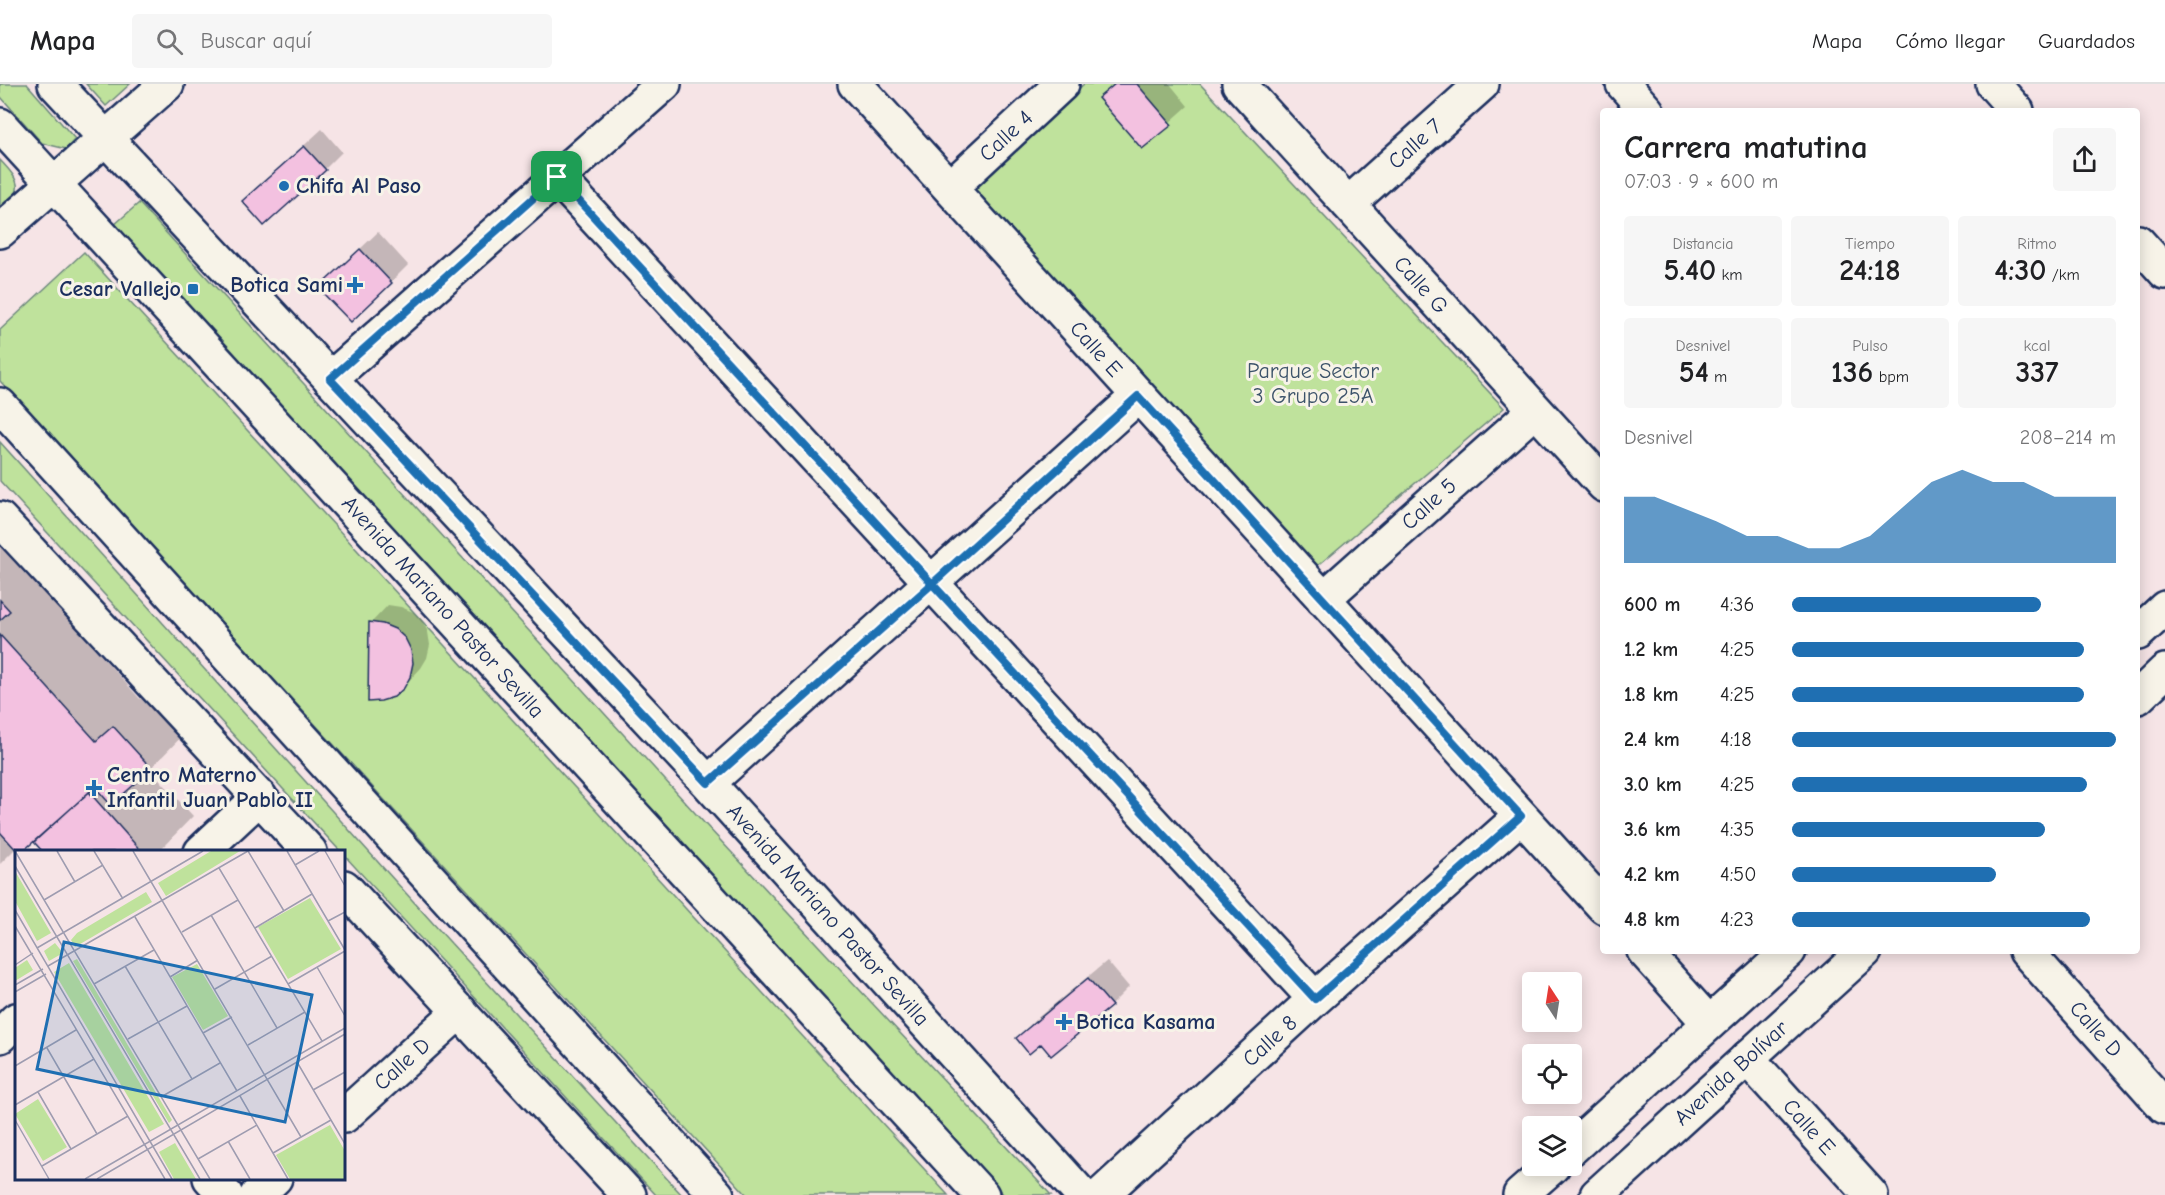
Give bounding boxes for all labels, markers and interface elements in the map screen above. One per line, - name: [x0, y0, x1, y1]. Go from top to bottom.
- search box: [132, 14, 552, 68]
- text: Mapa: [30, 25, 96, 57]
- icon: search: [153, 25, 186, 58]
- text: Buscar aquí: [201, 28, 312, 54]
- text: Mapa: [1812, 29, 1862, 53]
- text: Cómo llegar: [1895, 29, 2005, 53]
- text: Guardados: [2038, 29, 2135, 53]
- street label: Calle 4: [974, 105, 1038, 167]
- street label: Calle 7: [1383, 113, 1448, 175]
- text: Carrera matutina: [1624, 128, 1868, 166]
- button: share: [2053, 128, 2116, 191]
- pin: [531, 151, 582, 202]
- icon: arrive: [540, 160, 573, 193]
- text: 07:03 · 9 × 600 m: [1624, 170, 1778, 193]
- place label: Chifa Al Paso: [296, 173, 421, 199]
- marker: Chifa Al Paso: [277, 179, 291, 193]
- text: Distancia: [1672, 235, 1734, 253]
- text: Tiempo: [1845, 235, 1895, 253]
- text: Ritmo: [2017, 235, 2057, 253]
- street label: Calle G: [1388, 251, 1454, 319]
- text: 5.40: [1664, 253, 1716, 288]
- text: 24:18: [1839, 253, 1901, 288]
- text: 4:30: [1994, 253, 2046, 288]
- text: km: [1716, 266, 1742, 284]
- text: /km: [2046, 266, 2080, 284]
- place label: Botica Sami: [230, 272, 343, 298]
- place label: Cesar Vallejo: [59, 276, 181, 302]
- marker: Botica Sami: [348, 278, 362, 292]
- marker: Cesar Vallejo: [186, 282, 200, 296]
- street label: Calle E: [1064, 316, 1128, 382]
- text: Desnivel: [1675, 337, 1731, 355]
- text: Pulso: [1852, 337, 1888, 355]
- text: kcal: [2024, 337, 2050, 355]
- text: 54: [1679, 355, 1709, 390]
- text: 136: [1831, 355, 1873, 390]
- text: 337: [2015, 355, 2059, 390]
- park label: Parque Sector 3 Grupo 25A: [1247, 358, 1379, 409]
- text: m: [1709, 368, 1727, 386]
- text: bpm: [1873, 368, 1909, 386]
- text: Desnivel: [1624, 426, 1693, 449]
- text: 208–214 m: [2020, 426, 2116, 449]
- street label: Calle 5: [1396, 473, 1462, 535]
- street label: Avenida Mariano Pastor Sevilla: [336, 491, 550, 723]
- text: 600 m: [1624, 593, 1680, 616]
- text: 4:36: [1720, 593, 1754, 616]
- text: 1.2 km: [1624, 638, 1678, 661]
- text: 4:25: [1720, 638, 1755, 661]
- text: 1.8 km: [1624, 683, 1679, 706]
- text: 4:25: [1720, 683, 1755, 706]
- text: 2.4 km: [1624, 728, 1680, 751]
- text: 4:18: [1720, 728, 1752, 751]
- place label: Centro Materno Infantil Juan Pablo II: [107, 762, 313, 813]
- text: 3.0 km: [1624, 773, 1682, 796]
- text: 4:25: [1720, 773, 1755, 796]
- marker: Centro Materno Infantil Juan Pablo II: [85, 779, 103, 797]
- street label: Avenida Mariano Pastor Sevilla: [721, 799, 935, 1031]
- text: 3.6 km: [1624, 818, 1681, 841]
- text: 4:35: [1720, 818, 1754, 841]
- inset map: [15, 850, 345, 1180]
- text: 4.2 km: [1624, 863, 1680, 886]
- text: 4:50: [1720, 863, 1756, 886]
- text: 4.8 km: [1624, 908, 1680, 931]
- text: 4:23: [1720, 908, 1754, 931]
- north arrow: [1522, 972, 1582, 1032]
- map controls: [1522, 972, 1582, 1176]
- street label: Calle D: [2064, 996, 2128, 1062]
- place label: Botica Kasama: [1076, 1009, 1215, 1035]
- street label: Calle 8: [1237, 1010, 1303, 1072]
- marker: Botica Kasama: [1057, 1015, 1071, 1029]
- street label: Avenida Bolívar: [1669, 1015, 1793, 1131]
- street label: Calle D: [369, 1032, 435, 1096]
- button: locate: [1522, 1044, 1582, 1104]
- street label: Calle E: [1777, 1094, 1841, 1160]
- button: layers: [1522, 1116, 1582, 1176]

